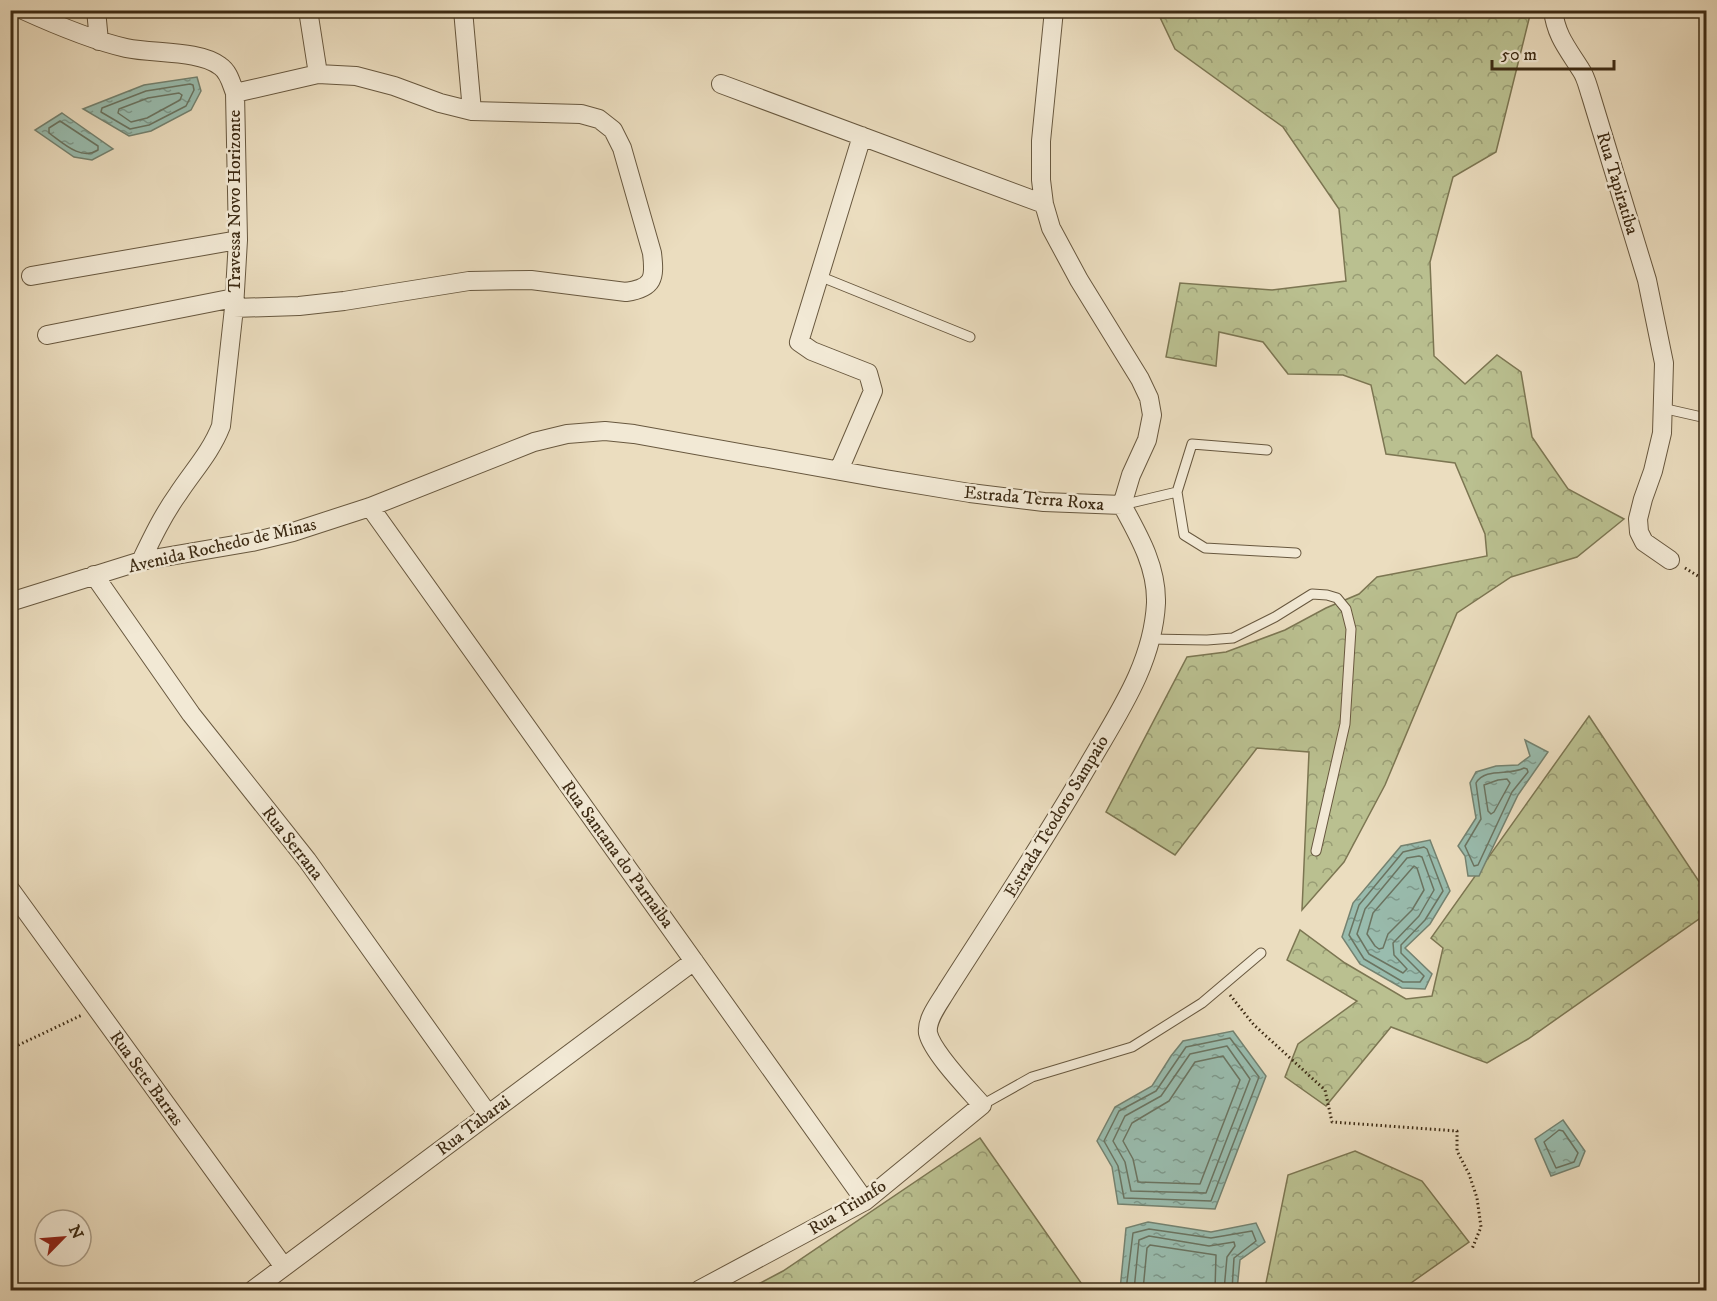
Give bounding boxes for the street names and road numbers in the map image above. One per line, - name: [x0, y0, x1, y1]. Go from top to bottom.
- street label: Travessa Novo Horizonte: [224, 110, 246, 292]
- street label: Rua Tapiratiba: [1591, 129, 1643, 238]
- street label: Estrada Terra Roxa: [963, 482, 1105, 516]
- street label: Avenida Rochedo de Minas: [126, 514, 318, 578]
- street label: Estrada Teodoro Sampaio: [1000, 731, 1114, 901]
- street label: Rua Santana do Parnaiba: [556, 777, 678, 933]
- street label: Rua Serrana: [257, 803, 328, 885]
- street label: Rua Sete Barras: [104, 1027, 188, 1130]
- street label: Rua Tabarai: [432, 1091, 515, 1161]
- street label: Rua Triunfo: [804, 1175, 891, 1240]

